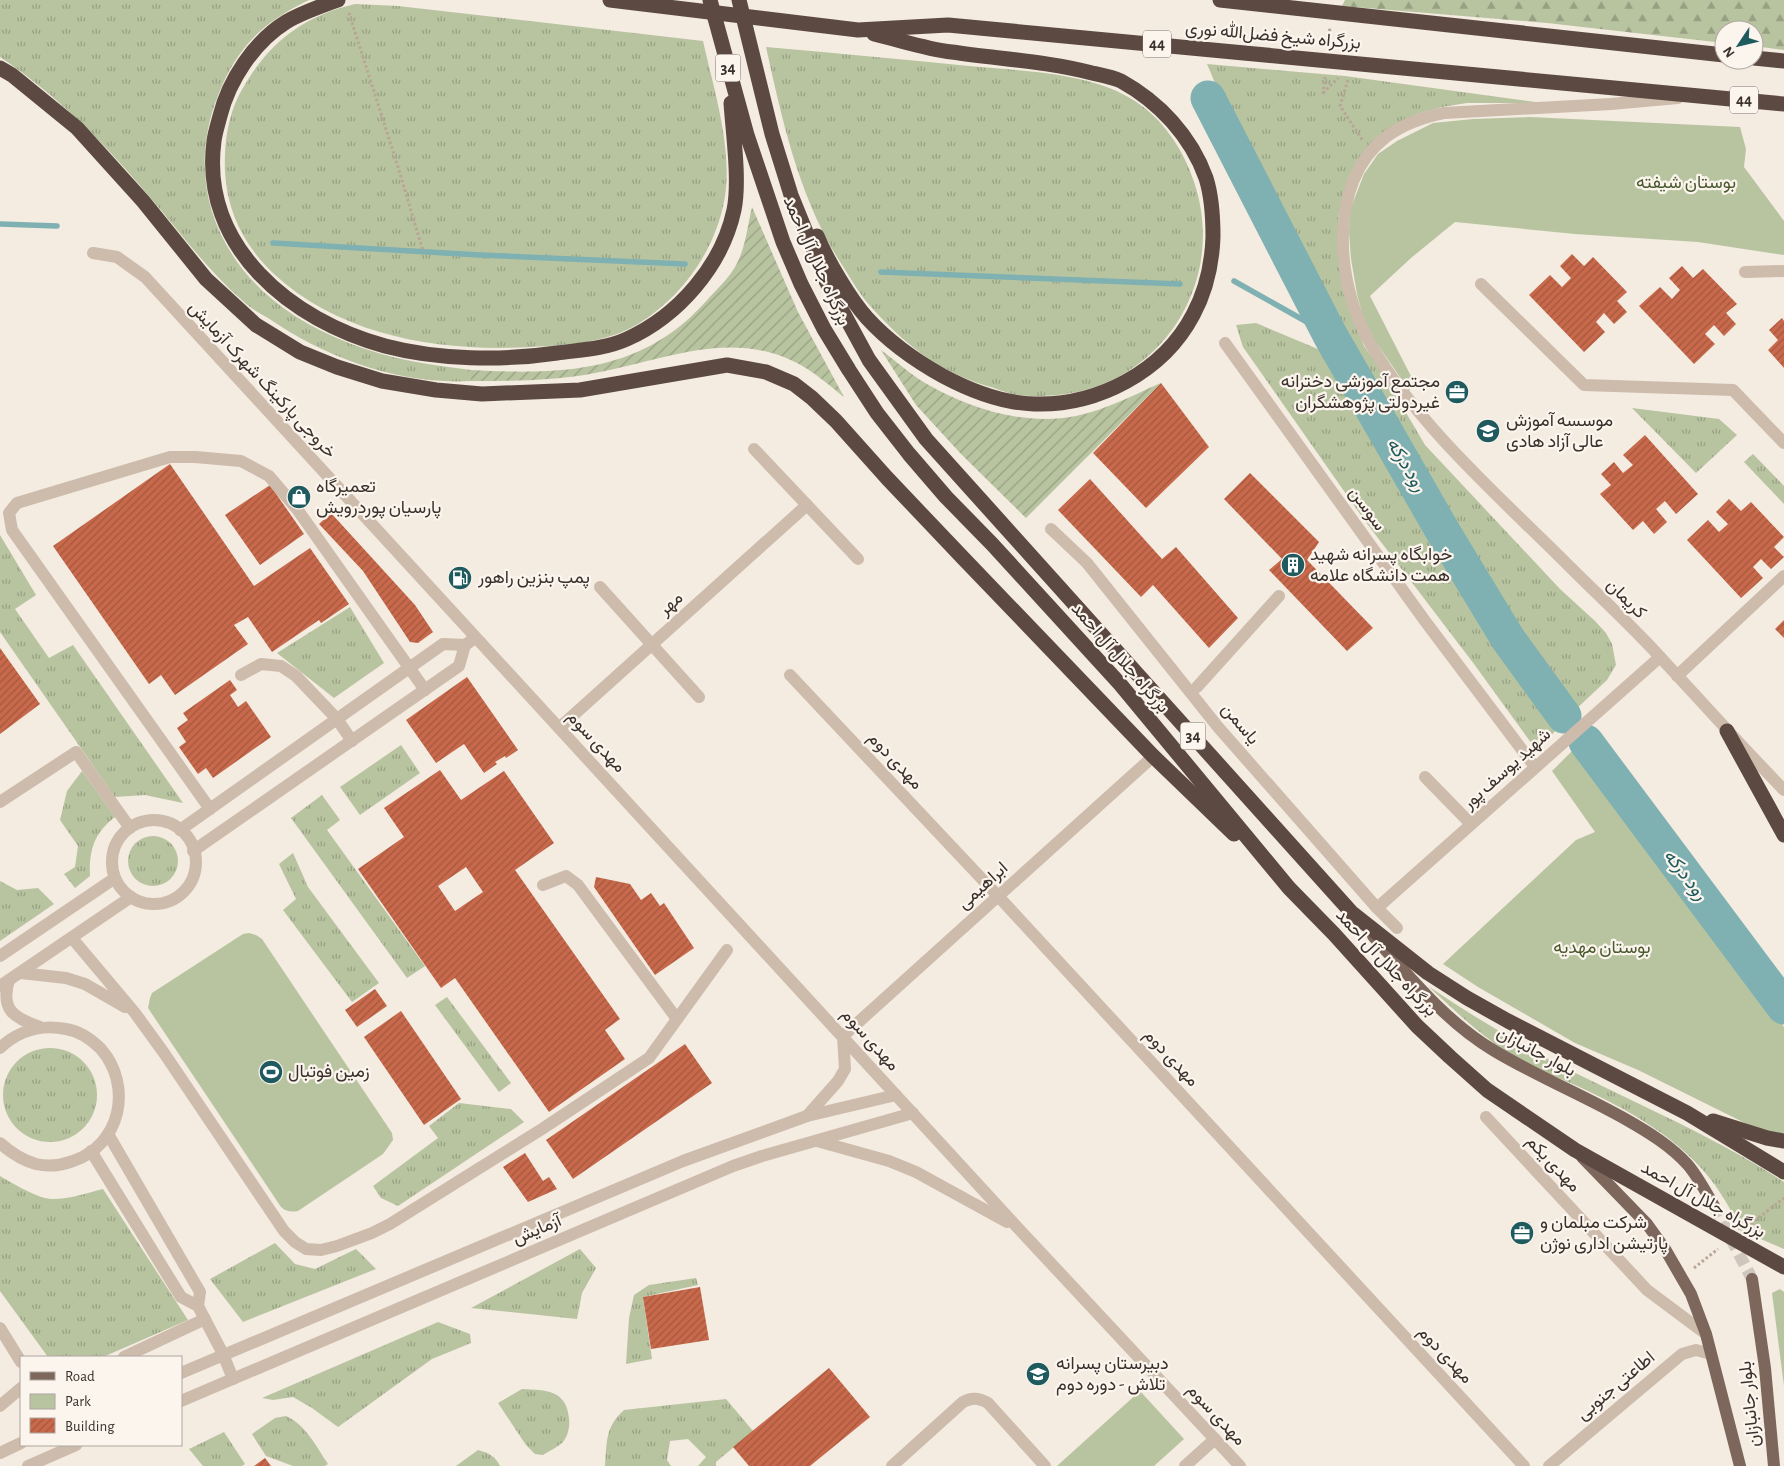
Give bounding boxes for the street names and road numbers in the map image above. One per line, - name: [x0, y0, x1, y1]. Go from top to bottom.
- street label: بزرگراه شیخ فضل‌الله نوری: [1184, 16, 1362, 55]
- road number: 44: [1143, 31, 1171, 58]
- road number: 34: [716, 54, 740, 82]
- road number: 44: [1730, 86, 1758, 114]
- street label: بزرگراه جلال آل احمد: [779, 193, 853, 329]
- street label: خروجی پارکینگ شهرک آزمایش: [183, 297, 340, 463]
- street label: سوسن: [1344, 484, 1389, 535]
- street label: کریمان: [1602, 576, 1649, 623]
- street label: مهر: [655, 589, 687, 621]
- street label: بزرگراه جلال آل احمد: [1067, 599, 1173, 717]
- street label: یاسمن: [1217, 700, 1262, 749]
- street label: مهدی سوم: [562, 708, 629, 778]
- road number: 34: [1180, 722, 1206, 749]
- street label: شهید یوسف پور: [1459, 725, 1556, 815]
- street label: مهدی دوم: [863, 729, 926, 795]
- street label: ابراهیمی: [954, 859, 1012, 914]
- street label: بزرگراه جلال آل احمد: [1331, 905, 1441, 1021]
- street label: مهدی سوم: [836, 1005, 902, 1076]
- street label: بلوار جانبازان: [1493, 1024, 1578, 1081]
- street label: مهدی دوم: [1139, 1026, 1202, 1092]
- street label: مهدی یکم: [1521, 1132, 1583, 1197]
- street label: بزرگراه جلال آل احمد: [1637, 1158, 1769, 1242]
- street label: آزمایش: [510, 1210, 566, 1249]
- street label: مهدی دوم: [1413, 1323, 1476, 1389]
- street label: اطاعتی جنوبی: [1573, 1348, 1659, 1424]
- street label: بلوار جانبازان: [1737, 1360, 1764, 1448]
- street label: مهدی سوم: [1182, 1381, 1249, 1451]

